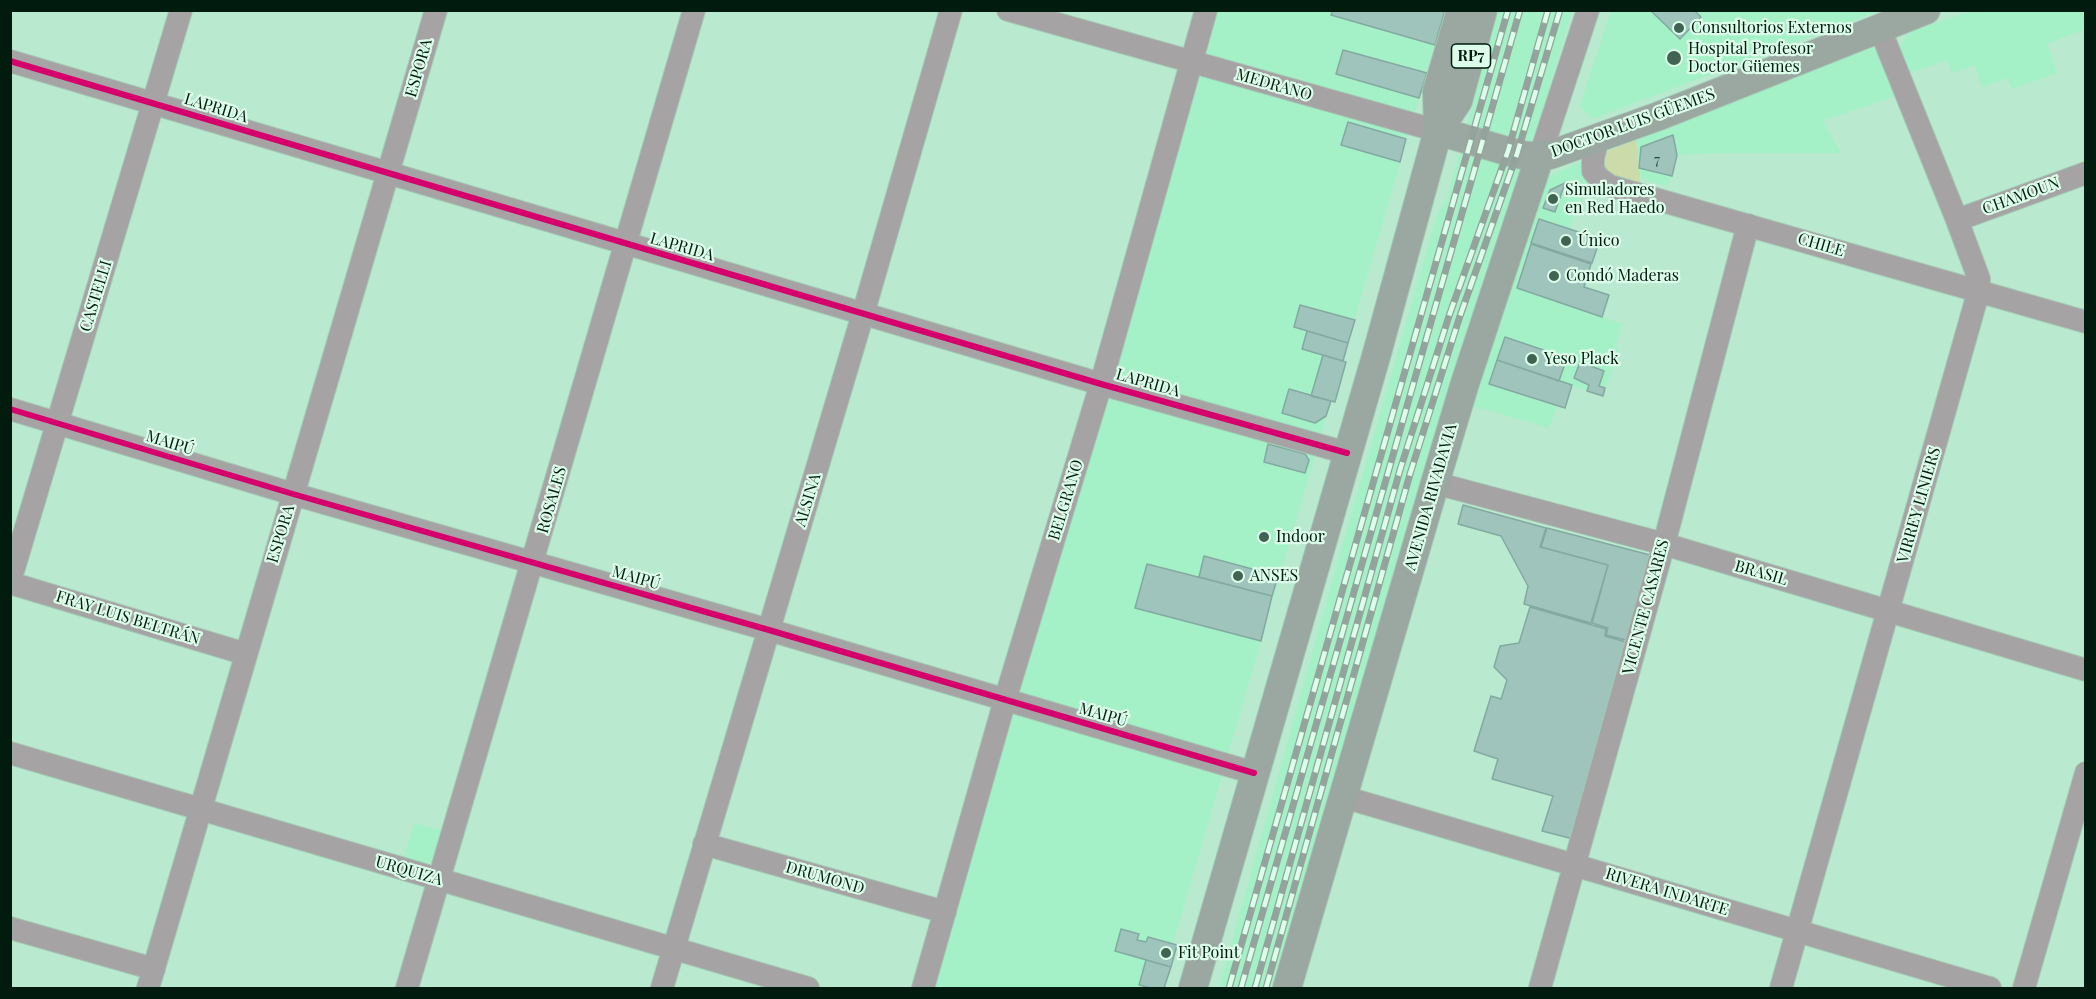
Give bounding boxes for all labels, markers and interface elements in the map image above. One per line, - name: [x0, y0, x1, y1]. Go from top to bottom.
- place label: Consultorios Externos: [1691, 18, 1852, 38]
- marker: Consultorios Externos: [1672, 21, 1686, 35]
- street label: ESPORA: [402, 37, 436, 99]
- place label: Hospital Profesor Doctor Güemes: [1688, 39, 1813, 77]
- road number: RP7: [1452, 44, 1490, 68]
- marker: Hospital Profesor Doctor Güemes: [1665, 49, 1683, 67]
- street label: MEDRANO: [1234, 65, 1314, 105]
- street label: DOCTOR LUIS GÜEMES: [1548, 84, 1718, 162]
- street label: LAPRIDA: [182, 89, 250, 127]
- house number: 7: [1654, 153, 1660, 169]
- street label: CHAMOUN: [1980, 173, 2062, 219]
- place label: Simuladores en Red Haedo: [1565, 180, 1665, 218]
- marker: Simuladores en Red Haedo: [1546, 192, 1560, 206]
- street label: LAPRIDA: [648, 229, 716, 265]
- street label: CHILE: [1795, 229, 1847, 261]
- place label: Único: [1578, 231, 1619, 251]
- marker: Único: [1559, 234, 1573, 248]
- street label: CASTELLI: [76, 258, 116, 334]
- place label: Condó Maderas: [1566, 266, 1679, 286]
- marker: Condó Maderas: [1547, 269, 1561, 283]
- place label: Yeso Plack: [1544, 349, 1619, 369]
- marker: Yeso Plack: [1525, 352, 1539, 366]
- street label: LAPRIDA: [1114, 365, 1182, 401]
- street label: AVENIDA RIVADAVIA: [1401, 421, 1461, 573]
- street label: MAIPÚ: [144, 427, 196, 459]
- street label: VIRREY LINIERS: [1893, 445, 1945, 565]
- street label: BELGRANO: [1045, 457, 1087, 543]
- street label: ROSALES: [533, 465, 571, 535]
- street label: ALSINA: [791, 471, 825, 529]
- street label: ESPORA: [263, 503, 299, 565]
- place label: Indoor: [1276, 527, 1325, 547]
- marker: Indoor: [1257, 530, 1271, 544]
- street label: VICENTE CASARES: [1619, 537, 1673, 677]
- street label: BRASIL: [1733, 556, 1789, 590]
- street label: MAIPÚ: [610, 562, 662, 594]
- place label: ANSES: [1250, 566, 1298, 586]
- marker: ANSES: [1231, 569, 1245, 583]
- street label: FRAY LUIS BELTRÁN: [54, 587, 202, 649]
- street label: MAIPÚ: [1077, 699, 1129, 731]
- street label: URQUIZA: [373, 852, 445, 890]
- street label: DRUMOND: [783, 858, 867, 898]
- street label: RIVERA INDARTE: [1603, 864, 1731, 920]
- place label: Fit Point: [1178, 943, 1239, 963]
- marker: Fit Point: [1159, 946, 1173, 960]

